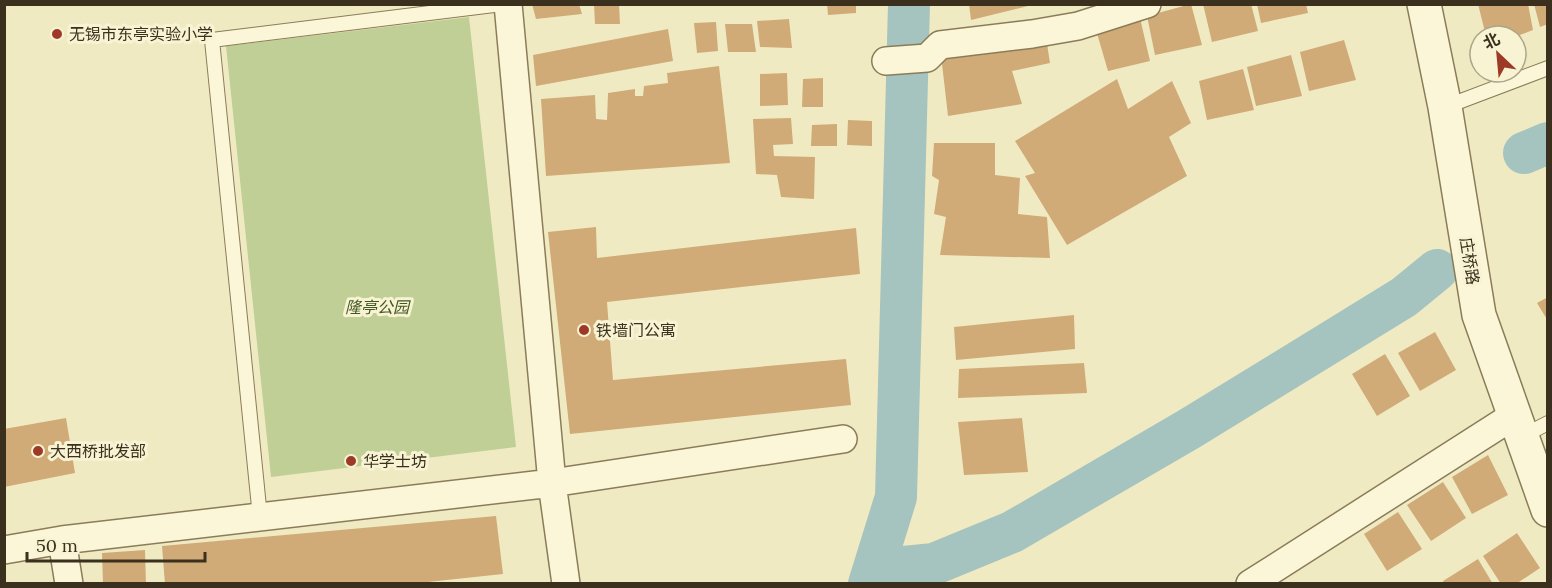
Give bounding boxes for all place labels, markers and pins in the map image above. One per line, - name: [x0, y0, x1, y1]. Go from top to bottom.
- place label: 无锡市东亭实验小学: [69, 24, 213, 44]
- marker: 无锡市东亭实验小学: [50, 27, 64, 41]
- place label: 铁墙门公寓: [596, 320, 676, 340]
- marker: 铁墙门公寓: [577, 323, 591, 337]
- place label: 大西桥批发部: [50, 441, 146, 461]
- marker: 大西桥批发部: [31, 444, 45, 458]
- place label: 华学士坊: [363, 451, 427, 471]
- marker: 华学士坊: [344, 454, 358, 468]

